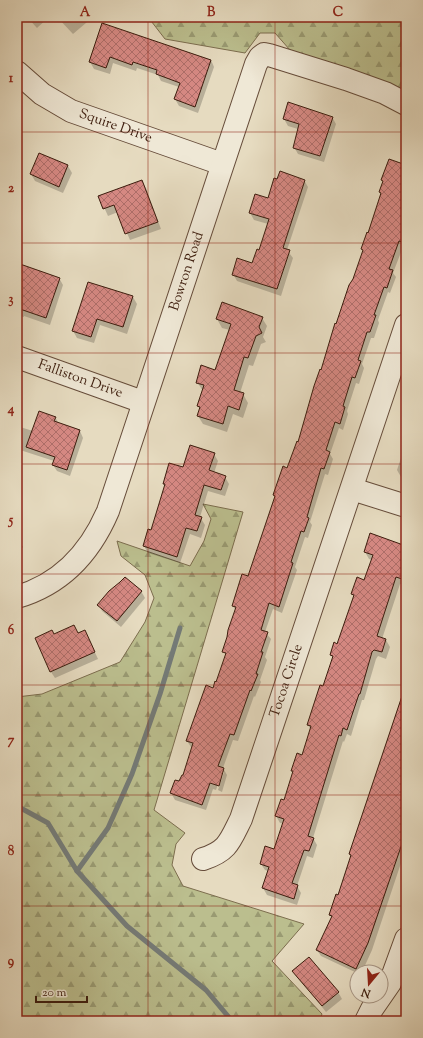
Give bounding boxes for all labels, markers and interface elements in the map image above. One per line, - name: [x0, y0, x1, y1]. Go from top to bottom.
- text: A: [80, 4, 91, 22]
- text: B: [207, 4, 216, 22]
- text: C: [333, 4, 343, 22]
- text: 1: [9, 70, 14, 88]
- street label: Squire Drive: [76, 104, 155, 149]
- text: 2: [8, 180, 15, 198]
- street label: Bowron Road: [165, 229, 210, 314]
- text: 3: [8, 291, 14, 309]
- street label: Falliston Drive: [35, 355, 125, 404]
- text: 4: [7, 401, 15, 419]
- text: 5: [8, 512, 14, 530]
- text: 6: [8, 622, 15, 640]
- street label: Tocoa Circle: [265, 642, 309, 721]
- text: 7: [8, 732, 15, 750]
- text: 8: [8, 843, 15, 861]
- text: 9: [8, 953, 15, 971]
- north arrow: [349, 964, 389, 1004]
- scale bar: [36, 978, 87, 1004]
- text: 20 m: [42, 984, 67, 1002]
- text: N: [359, 984, 374, 1002]

